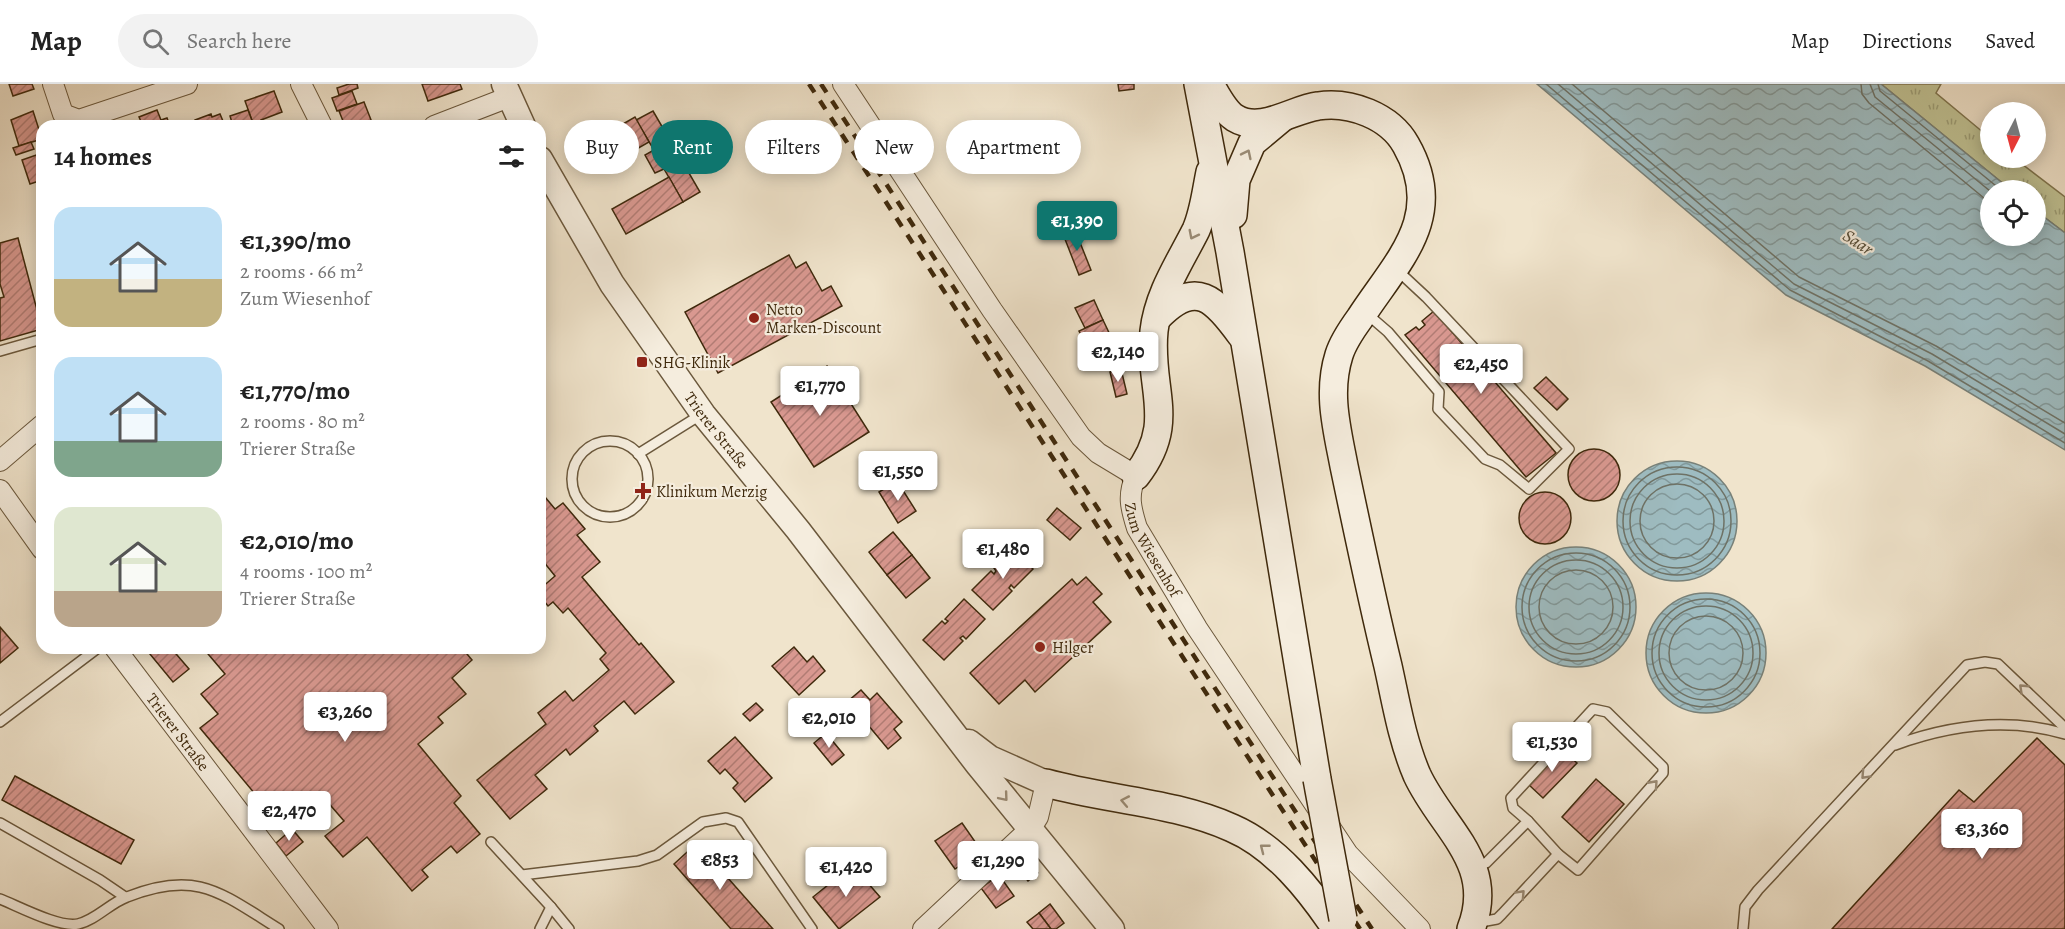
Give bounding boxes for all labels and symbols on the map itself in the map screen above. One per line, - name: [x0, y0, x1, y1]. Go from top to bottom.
- north arrow: [1980, 102, 2046, 168]
- one-way arrow: [1239, 150, 1251, 161]
- pin: €1,390: [1028, 201, 1126, 252]
- water label: Saar: [1838, 223, 1878, 261]
- one-way arrow: [1188, 229, 1200, 240]
- place label: Netto Marken-Discount: [766, 299, 882, 339]
- marker: Netto Marken-Discount: [747, 311, 761, 325]
- pin: €2,140: [1069, 332, 1167, 383]
- pin: €2,450: [1432, 344, 1530, 395]
- place label: SHG-Klinik: [654, 352, 731, 374]
- marker: SHG-Klinik: [635, 355, 649, 369]
- pin: €1,770: [771, 366, 869, 417]
- street label: Trierer Straße: [679, 388, 753, 474]
- pin: €1,550: [849, 451, 947, 502]
- place label: Klinikum Merzig: [656, 481, 767, 503]
- marker: Klinikum Merzig: [634, 482, 652, 500]
- street label: Zum Wiesenhof: [1119, 501, 1187, 603]
- pin: €1,480: [954, 529, 1052, 580]
- place label: Hilger: [1052, 637, 1094, 659]
- marker: Hilger: [1033, 640, 1047, 654]
- one-way arrow: [2019, 684, 2029, 695]
- street label: Trierer Straße: [141, 689, 214, 776]
- pin: €3,260: [296, 692, 394, 743]
- pin: €2,010: [780, 698, 878, 749]
- pin: €1,530: [1503, 722, 1601, 773]
- one-way arrow: [1861, 768, 1872, 778]
- one-way arrow: [1647, 780, 1658, 791]
- one-way arrow: [997, 790, 1008, 801]
- pin: €2,470: [240, 791, 338, 842]
- one-way arrow: [1120, 795, 1130, 808]
- pin: €3,360: [1933, 809, 2031, 860]
- pin: €853: [684, 840, 756, 891]
- pin: €1,290: [949, 841, 1047, 892]
- one-way arrow: [1260, 845, 1271, 856]
- pin: €1,420: [797, 847, 895, 898]
- one-way arrow: [1514, 891, 1525, 901]

